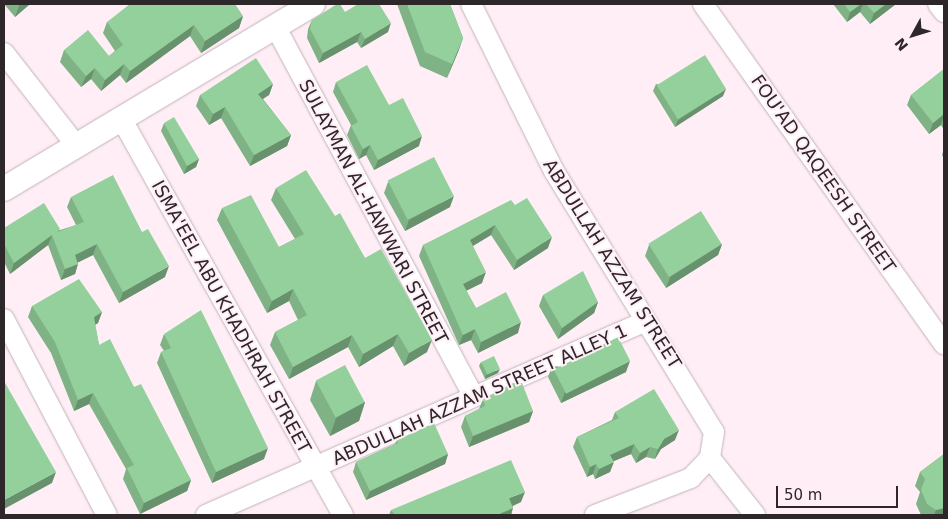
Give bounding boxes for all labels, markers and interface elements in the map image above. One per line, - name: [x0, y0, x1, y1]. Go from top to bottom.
- north arrow: [888, 10, 938, 60]
- text: N: [891, 35, 911, 54]
- street label: FOU'AD QAQEESH STREET: [746, 71, 900, 277]
- street label: SULAYMAN AL-HAWWARI STREET: [294, 76, 452, 348]
- street label: ABDULLAH AZZAM STREET: [538, 155, 686, 373]
- street label: ISMA'EEL ABU KHADHRAH STREET: [147, 177, 315, 457]
- street label: ABDULLAH AZZAM STREET ALLEY 1: [329, 320, 631, 470]
- scale bar: [778, 476, 900, 508]
- text: 50 m: [784, 486, 822, 504]

